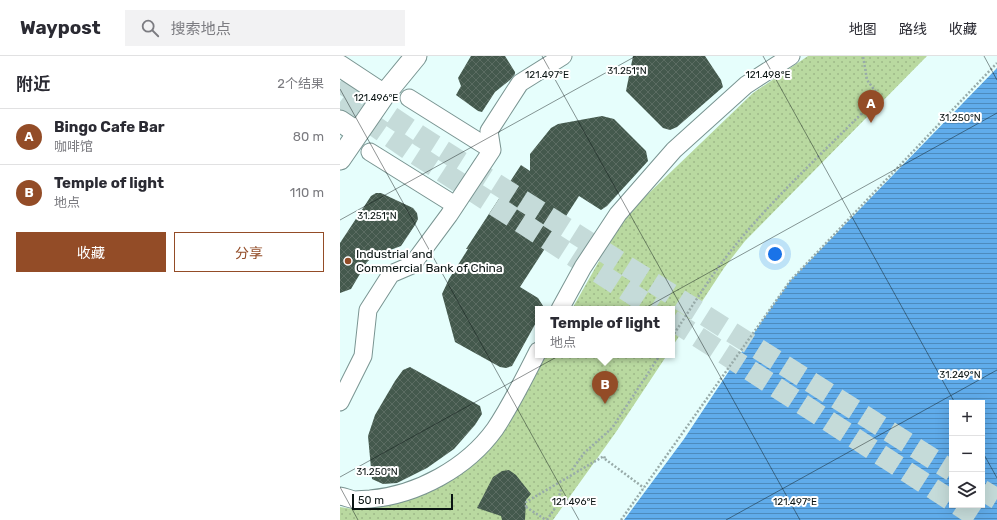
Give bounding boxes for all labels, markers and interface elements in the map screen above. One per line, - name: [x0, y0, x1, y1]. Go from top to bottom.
- search box: [125, 10, 405, 46]
- text: Waypost: [20, 16, 101, 39]
- icon: search: [139, 17, 161, 39]
- text: 搜索地点: [171, 20, 231, 38]
- text: 地图: [849, 21, 877, 38]
- text: 路线: [899, 21, 927, 38]
- text: 收藏: [949, 21, 977, 38]
- text: 31.251°N: [607, 65, 647, 77]
- text: 121.497°E: [525, 69, 569, 81]
- text: 121.498°E: [745, 69, 791, 81]
- text: 附近: [16, 74, 50, 94]
- text: 2个结果: [277, 76, 324, 91]
- pin: A: [858, 90, 884, 123]
- text: 121.496°E: [354, 92, 398, 104]
- text: 31.250°N: [939, 112, 981, 124]
- text: Bingo Cafe Bar: [54, 118, 165, 136]
- text: A: [24, 129, 34, 144]
- text: 80 m: [293, 129, 324, 144]
- text: 咖啡馆: [54, 139, 93, 154]
- text: Temple of light: [54, 174, 164, 192]
- text: B: [24, 185, 34, 200]
- text: 110 m: [290, 185, 324, 200]
- text: 地点: [54, 195, 80, 210]
- text: 31.251°N: [357, 210, 397, 222]
- button: 收藏: [16, 232, 166, 272]
- button: 分享: [174, 232, 324, 272]
- your location: [765, 244, 785, 264]
- place label: Industrial and Commercial Bank of China: [356, 247, 503, 275]
- marker: Industrial and Commercial Bank of China: [343, 256, 353, 266]
- popup: [535, 306, 675, 358]
- text: Temple of light: [550, 314, 660, 332]
- text: 地点: [550, 335, 576, 350]
- text: 31.249°N: [939, 369, 981, 381]
- pin: B: [592, 371, 618, 404]
- map controls: [949, 400, 985, 508]
- button: +: [949, 400, 985, 436]
- button: −: [949, 436, 985, 472]
- text: 31.250°N: [356, 466, 398, 478]
- button: layers: [949, 472, 985, 508]
- scale bar: [352, 492, 453, 511]
- text: 50 m: [358, 494, 384, 507]
- text: 121.496°E: [552, 496, 596, 508]
- text: 121.497°E: [773, 496, 817, 508]

